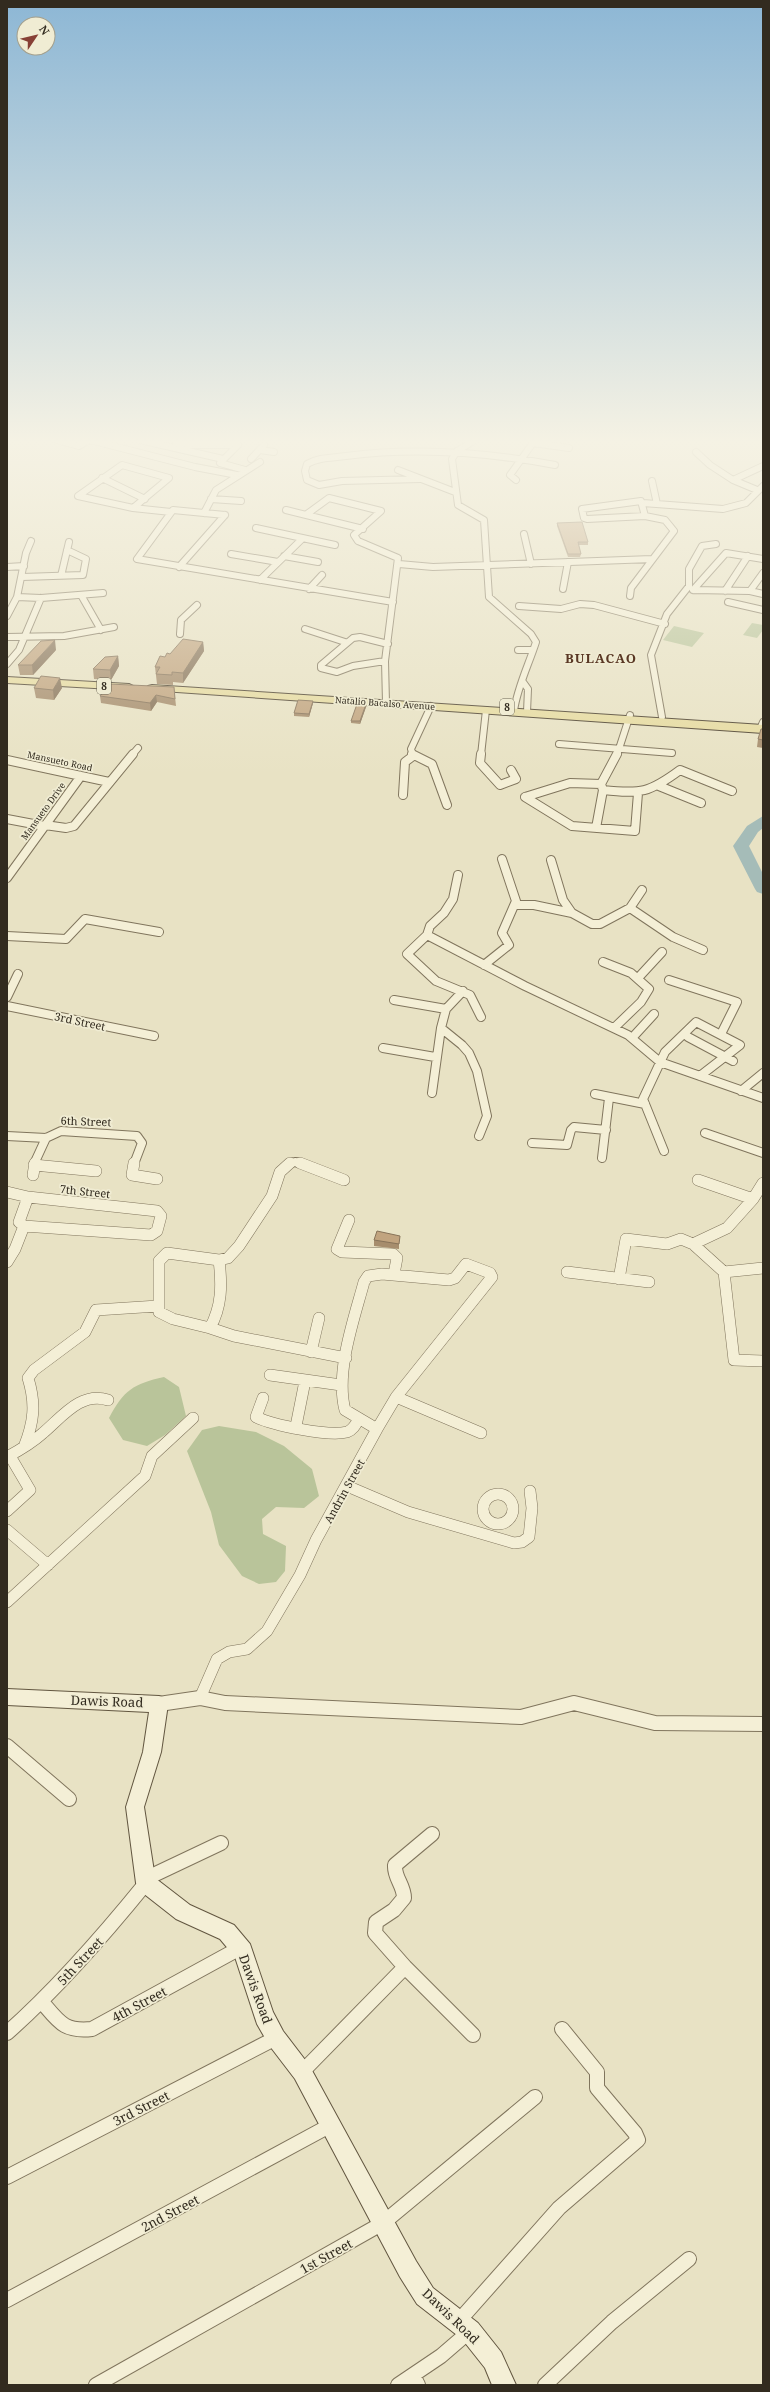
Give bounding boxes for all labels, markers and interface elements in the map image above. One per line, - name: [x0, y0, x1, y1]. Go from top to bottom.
- north arrow: [16, 16, 56, 56]
- text: N: [36, 22, 53, 38]
- district label: BULACAO: [565, 649, 637, 667]
- road number: 8: [97, 678, 111, 694]
- street label: Natalio Bacalso Avenue: [334, 693, 436, 713]
- road number: 8: [500, 699, 514, 715]
- street label: Mansueto Road: [26, 748, 94, 774]
- street label: Mansueto Drive: [18, 779, 68, 842]
- street label: 3rd Street: [53, 1008, 107, 1034]
- street label: 6th Street: [60, 1113, 112, 1129]
- street label: 7th Street: [59, 1181, 111, 1201]
- street label: Andrin Street: [320, 1456, 368, 1526]
- street label: Dawis Road: [70, 1691, 144, 1711]
- street label: 5th Street: [53, 1933, 107, 1989]
- street label: Dawis Road: [235, 1952, 277, 2026]
- street label: 4th Street: [108, 1982, 170, 2026]
- street label: 3rd Street: [110, 2086, 173, 2130]
- street label: 2nd Street: [138, 2190, 203, 2236]
- street label: 1st Street: [297, 2234, 356, 2278]
- street label: Dawis Road: [419, 2284, 483, 2348]

